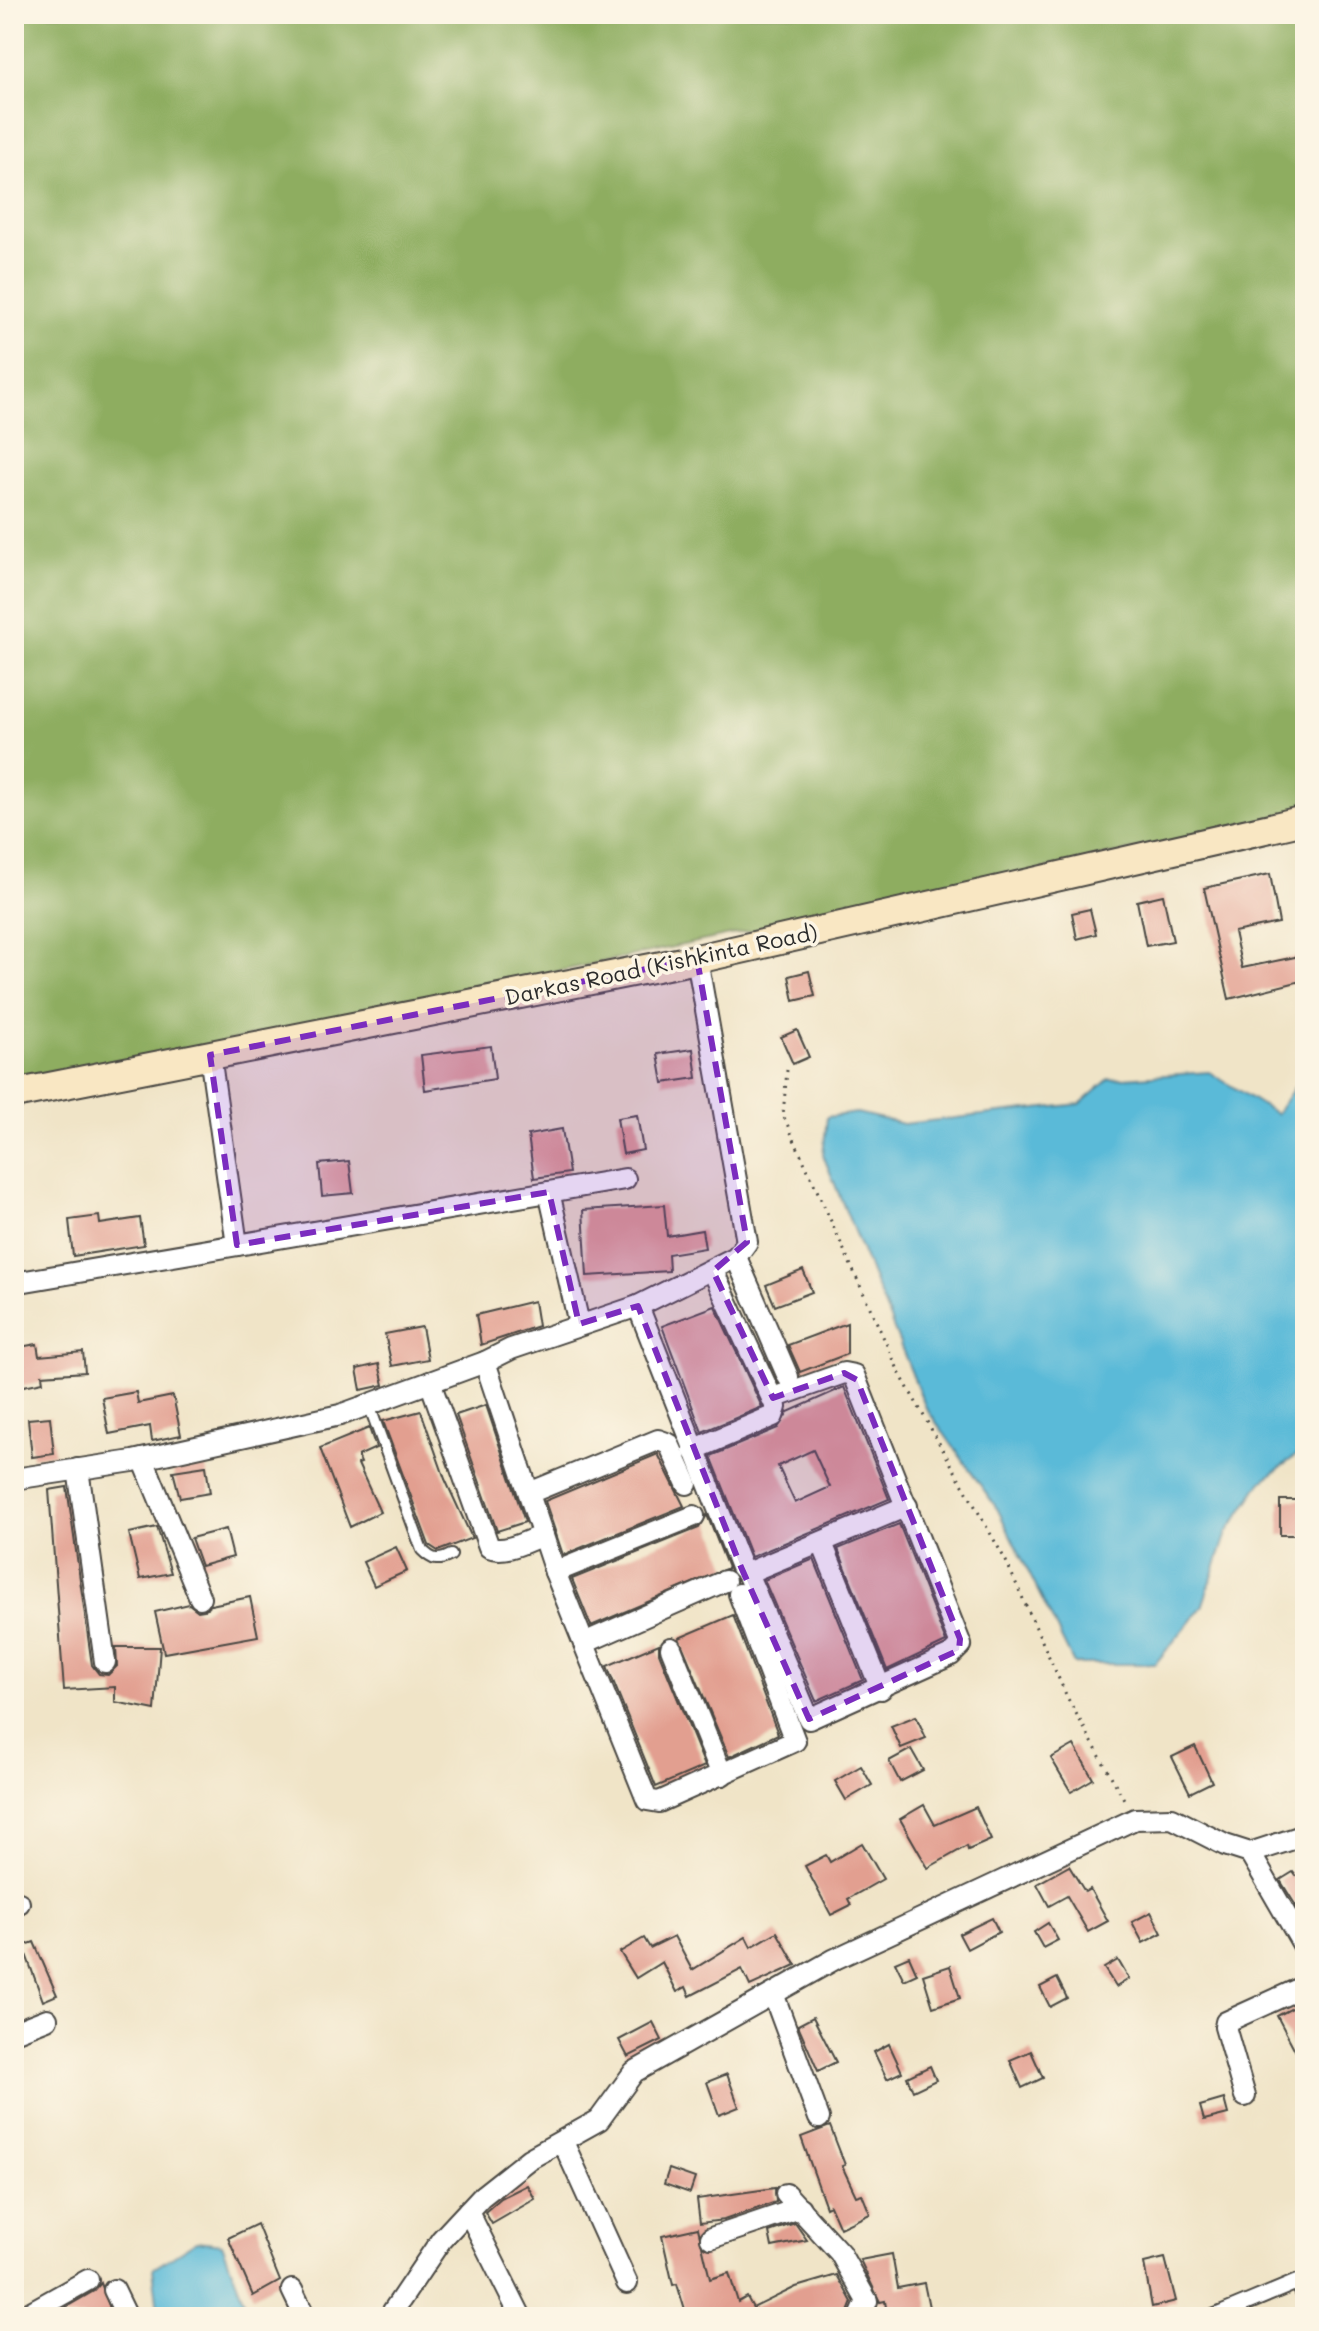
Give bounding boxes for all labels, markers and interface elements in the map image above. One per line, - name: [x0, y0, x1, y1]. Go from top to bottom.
- street label: Darkas Road (Kishkinta Road): [502, 917, 820, 1011]

